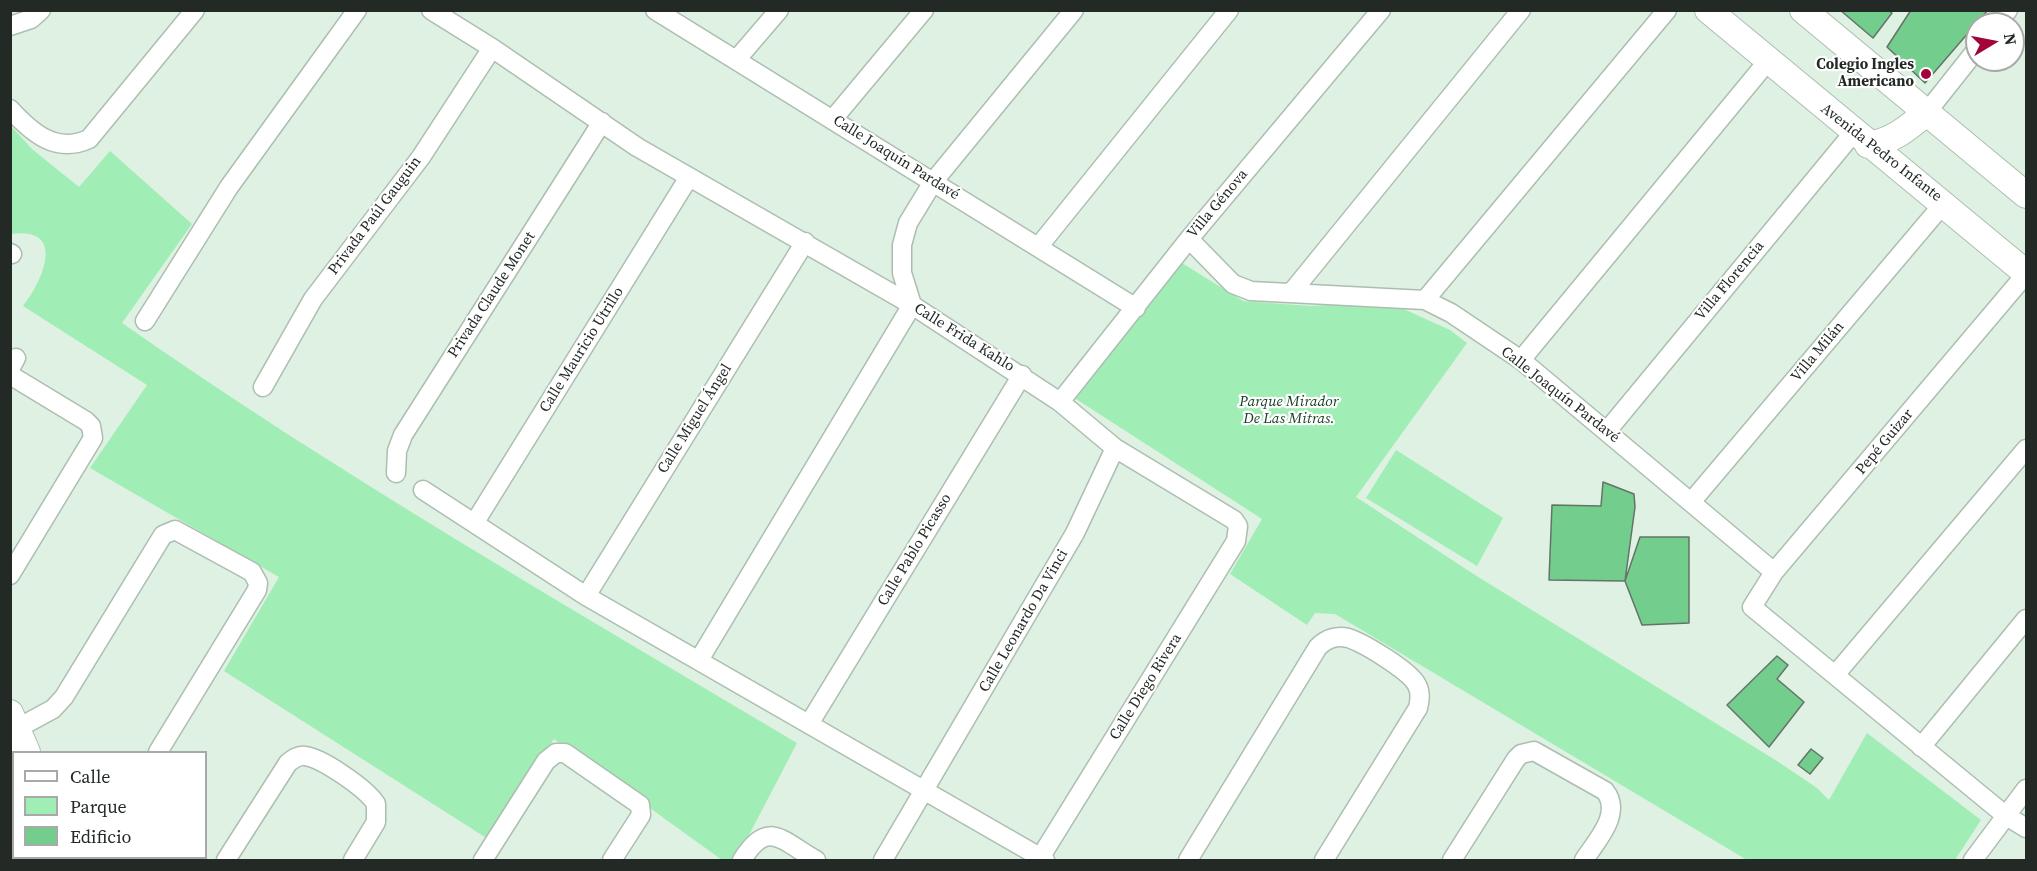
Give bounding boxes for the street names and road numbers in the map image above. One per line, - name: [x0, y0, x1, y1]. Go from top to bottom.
- street label: Avenida Pedro Infante: [1817, 100, 1945, 206]
- street label: Calle Joaquín Pardavé: [829, 112, 963, 204]
- street label: Privada Paúl Gauguin: [325, 153, 425, 279]
- street label: Villa Génova: [1184, 166, 1252, 242]
- street label: Privada Claude Monet: [445, 229, 539, 361]
- street label: Villa Florencia: [1692, 238, 1768, 324]
- street label: Calle Mauricio Utrillo: [536, 284, 628, 416]
- street label: Calle Frida Kahlo: [910, 300, 1018, 376]
- street label: Villa Milán: [1788, 318, 1848, 386]
- street label: Calle Joaquín Pardavé: [1497, 343, 1623, 447]
- street label: Calle Miguel Ángel: [654, 361, 736, 477]
- street label: Pepé Guizar: [1852, 406, 1918, 478]
- street label: Calle Pablo Picasso: [874, 490, 956, 610]
- street label: Calle Leonardo Da Vinci: [976, 546, 1072, 696]
- street label: Calle Diego Rivera: [1106, 630, 1186, 744]

